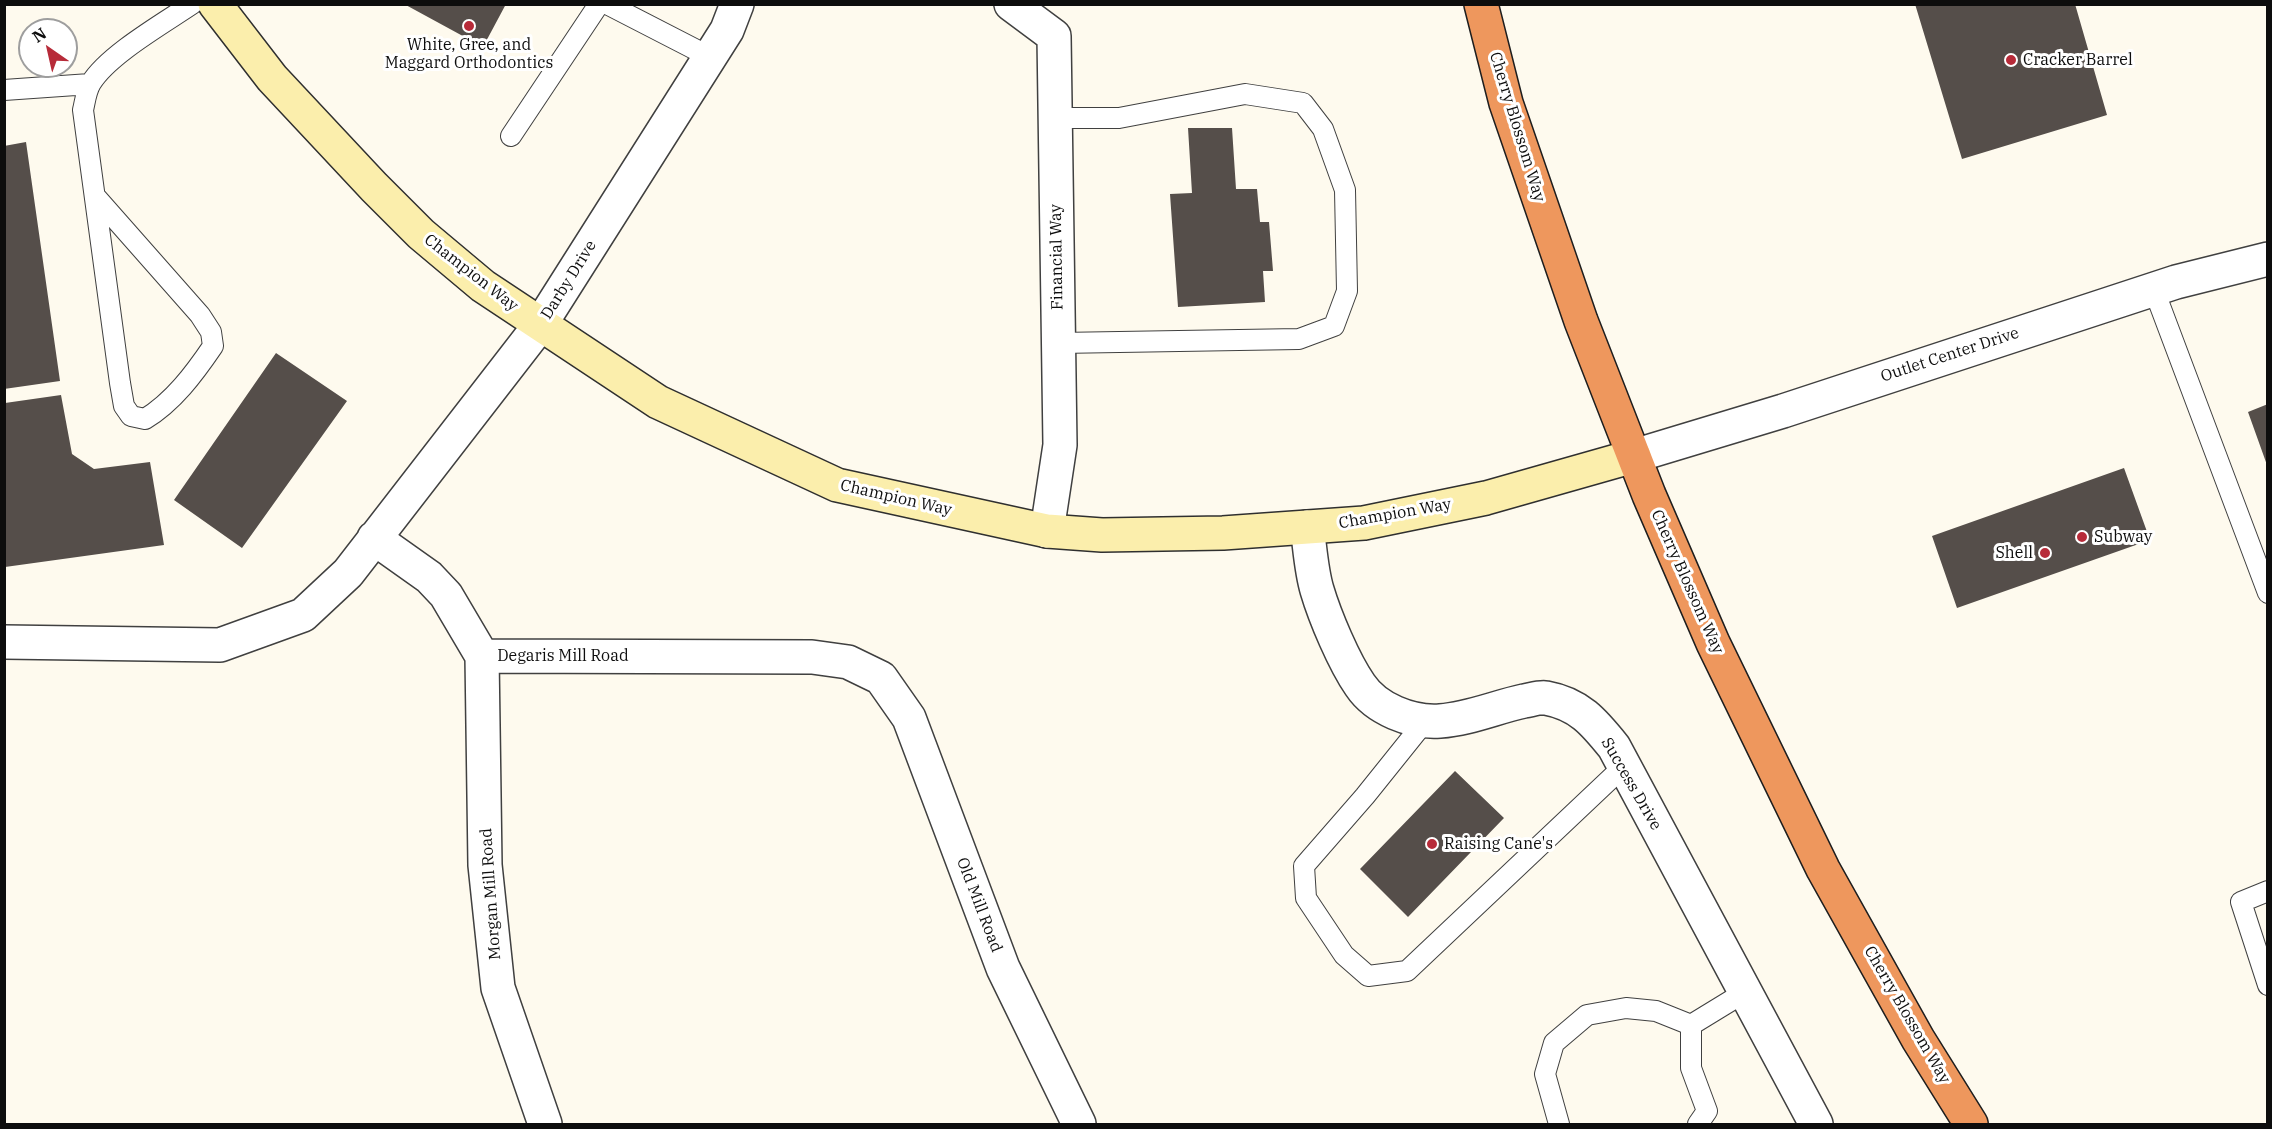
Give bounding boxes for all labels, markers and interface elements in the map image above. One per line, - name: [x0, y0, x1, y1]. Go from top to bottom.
- north arrow: [18, 18, 78, 78]
- marker: White, Gree, and Maggard Orthodontics: [462, 19, 476, 33]
- text: N: [28, 23, 50, 47]
- place label: White, Gree, and Maggard Orthodontics: [385, 35, 553, 73]
- street label: Cherry Blossom Way: [1485, 50, 1549, 204]
- place label: Cracker Barrel: [2023, 50, 2133, 70]
- marker: Cracker Barrel: [2004, 53, 2018, 67]
- street label: Financial Way: [1046, 204, 1068, 310]
- street label: Champion Way: [420, 230, 522, 316]
- street label: Darby Drive: [537, 237, 601, 323]
- street label: Outlet Center Drive: [1878, 324, 2022, 386]
- street label: Champion Way: [838, 476, 954, 520]
- street label: Champion Way: [1337, 495, 1453, 533]
- street label: Cherry Blossom Way: [1647, 507, 1727, 657]
- place label: Subway: [2094, 527, 2152, 547]
- marker: Subway: [2075, 530, 2089, 544]
- place label: Shell: [1995, 543, 2033, 563]
- marker: Shell: [2038, 546, 2052, 560]
- street label: Degaris Mill Road: [497, 646, 629, 666]
- street label: Success Drive: [1597, 734, 1665, 834]
- street label: Morgan Mill Road: [477, 828, 505, 960]
- place label: Raising Cane's: [1444, 834, 1553, 854]
- marker: Raising Cane's: [1425, 837, 1439, 851]
- street label: Old Mill Road: [952, 855, 1006, 955]
- street label: Cherry Blossom Way: [1860, 943, 1954, 1087]

